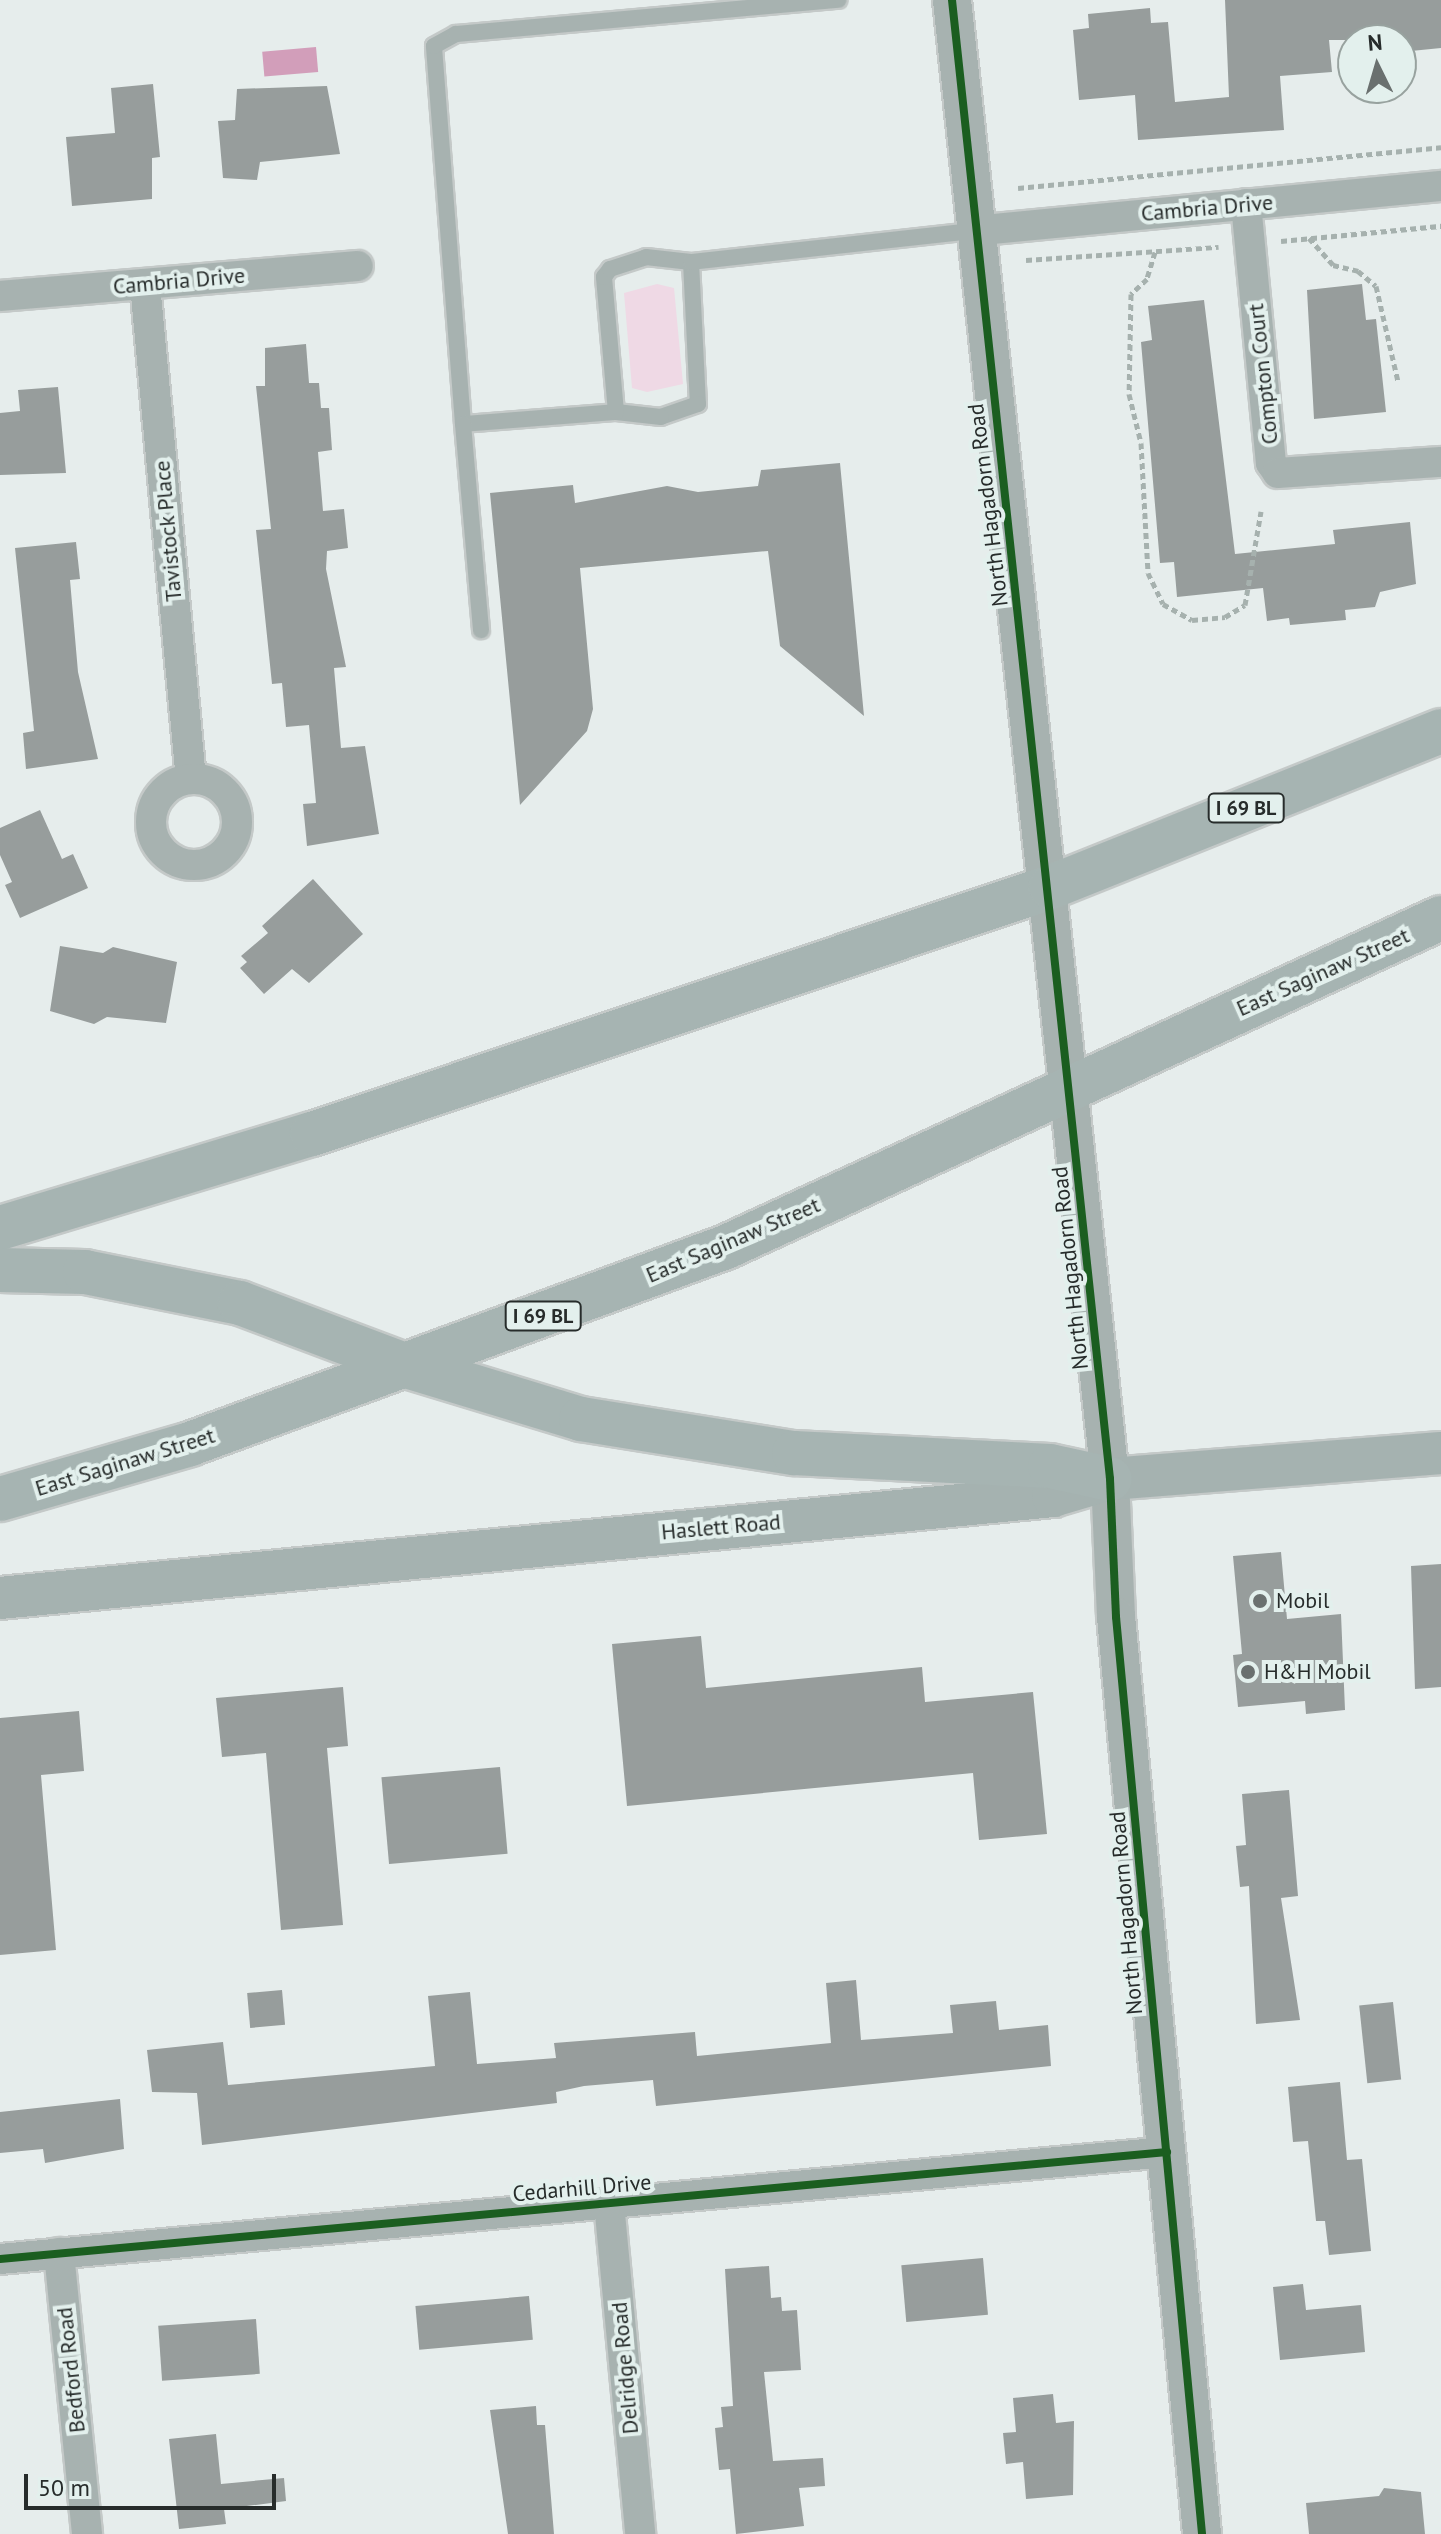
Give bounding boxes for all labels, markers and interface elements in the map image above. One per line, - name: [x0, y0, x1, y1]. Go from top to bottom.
- north arrow: [1337, 24, 1417, 104]
- text: N: [1367, 28, 1384, 57]
- street label: Cambria Drive: [1140, 189, 1274, 227]
- street label: Cambria Drive: [112, 262, 246, 300]
- street label: Compton Court: [1242, 302, 1284, 446]
- street label: North Hagadorn Road: [962, 402, 1014, 608]
- street label: Tavistock Place: [149, 459, 187, 603]
- road number: I 69 BL: [1206, 792, 1286, 824]
- street label: East Saginaw Street: [1232, 922, 1414, 1022]
- street label: North Hagadorn Road: [1046, 1165, 1094, 1371]
- street label: East Saginaw Street: [642, 1191, 824, 1289]
- road number: I 69 BL: [503, 1300, 583, 1332]
- street label: East Saginaw Street: [32, 1422, 218, 1502]
- street label: Haslett Road: [660, 1509, 782, 1545]
- place label: Mobil: [1276, 1588, 1329, 1614]
- marker: Mobil: [1251, 1592, 1269, 1610]
- place label: H&H Mobil: [1264, 1659, 1371, 1685]
- marker: H&H Mobil: [1239, 1663, 1257, 1681]
- street label: North Hagadorn Road: [1104, 1810, 1148, 2016]
- street label: Cedarhill Drive: [512, 2169, 652, 2207]
- street label: Delridge Road: [606, 2301, 644, 2435]
- street label: Bedford Road: [51, 2306, 91, 2434]
- scale bar: [28, 2458, 280, 2508]
- text: 50 m: [38, 2472, 90, 2503]

